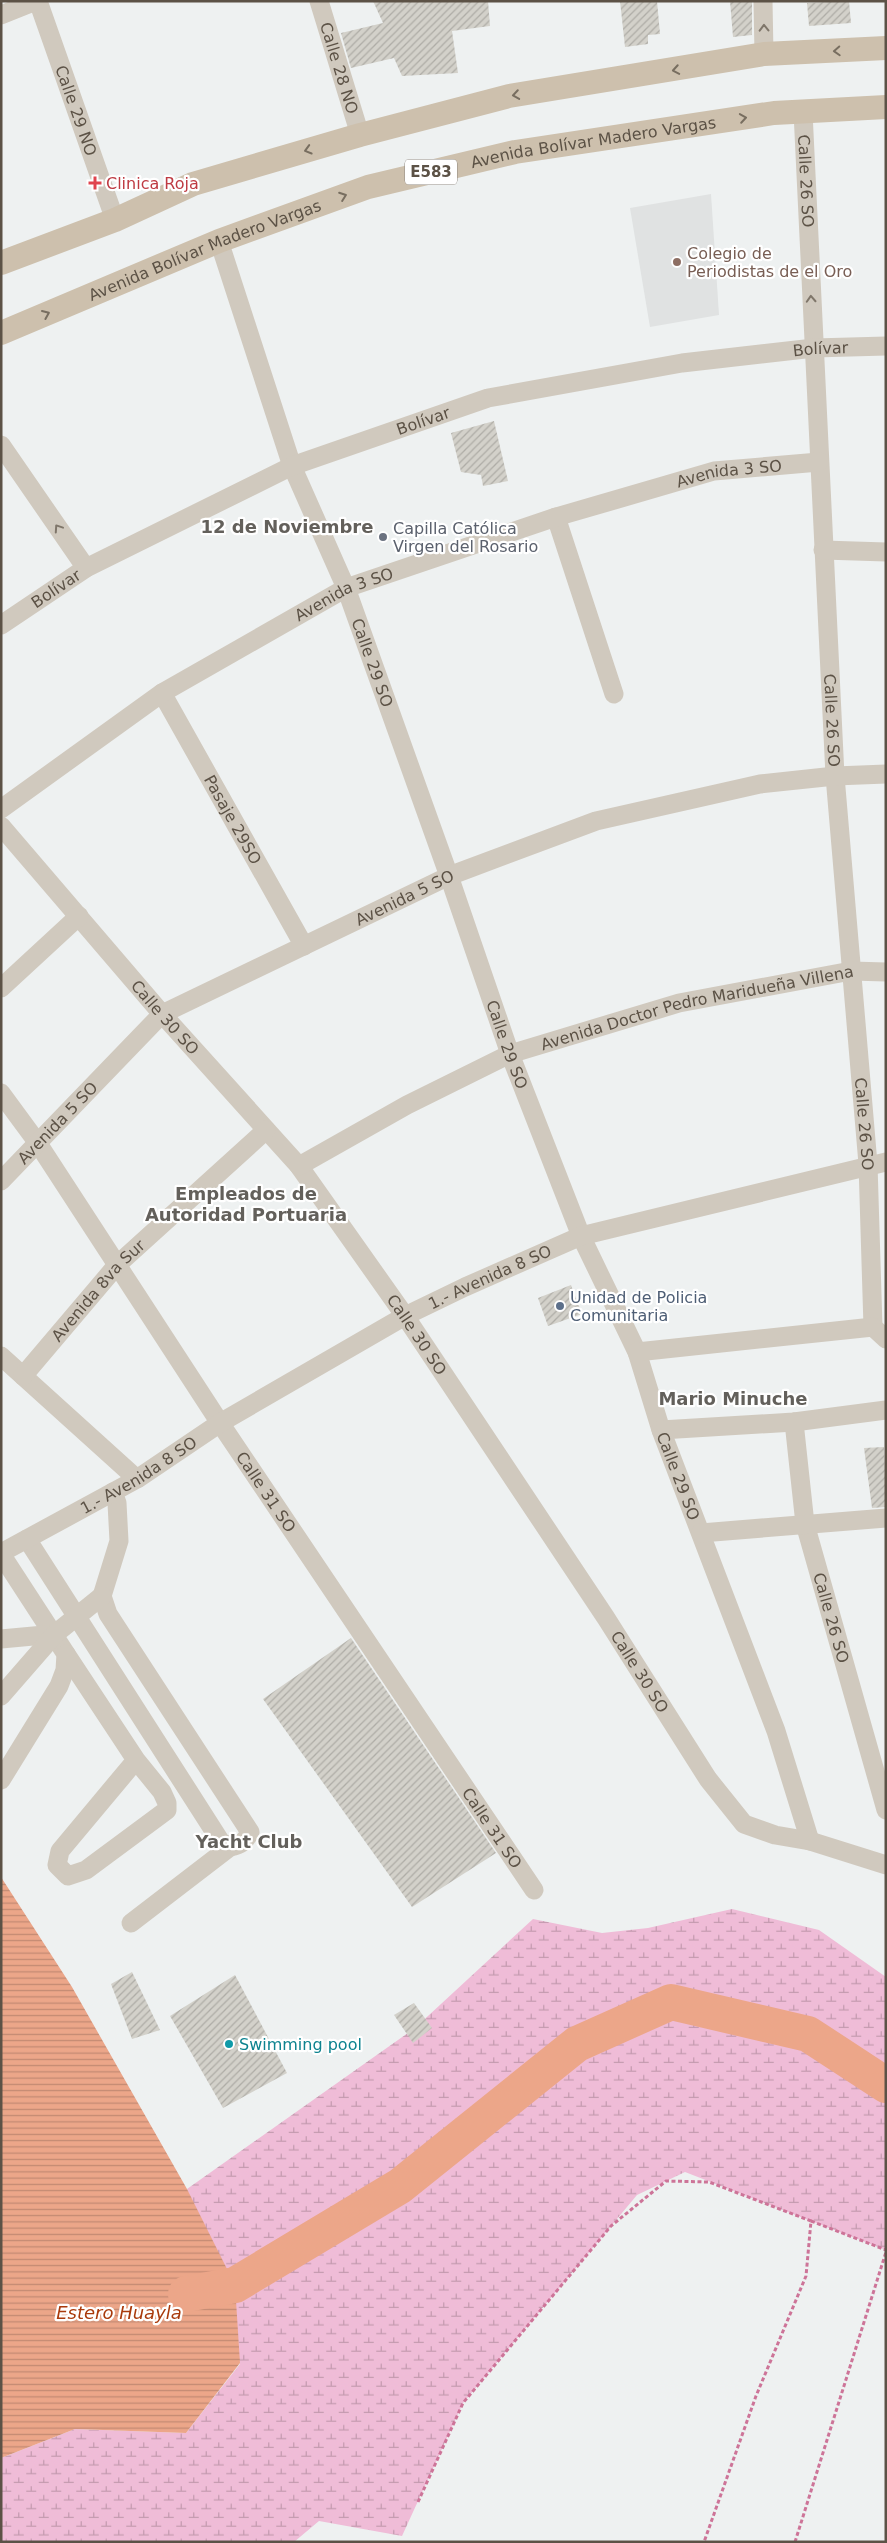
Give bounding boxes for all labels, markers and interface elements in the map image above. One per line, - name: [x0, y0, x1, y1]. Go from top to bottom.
- street label: Calle 28 NO: [316, 20, 362, 116]
- one-way arrow: [759, 23, 769, 31]
- one-way arrow: [833, 45, 841, 56]
- street label: Calle 29 NO: [51, 63, 101, 158]
- one-way arrow: [672, 64, 680, 74]
- one-way arrow: [511, 90, 520, 100]
- street label: Avenida Bolívar Madero Vargas: [469, 113, 717, 172]
- one-way arrow: [739, 113, 747, 124]
- street label: Calle 26 SO: [794, 134, 818, 228]
- one-way arrow: [304, 145, 312, 155]
- road number: E583: [405, 160, 457, 184]
- place label: Clinica Roja: [106, 174, 199, 193]
- marker: Clinica Roja: [88, 176, 102, 190]
- one-way arrow: [339, 192, 347, 202]
- street label: Avenida Bolívar Madero Vargas: [86, 196, 324, 305]
- place label: Colegio de Periodistas de el Oro: [687, 244, 852, 281]
- marker: Colegio de Periodistas de el Oro: [671, 256, 683, 268]
- one-way arrow: [806, 295, 817, 303]
- one-way arrow: [41, 309, 50, 320]
- street label: Bolívar: [792, 338, 849, 360]
- street label: Bolívar: [394, 403, 453, 439]
- street label: Avenida 3 SO: [674, 456, 783, 492]
- district label: 12 de Noviembre: [201, 516, 373, 537]
- place label: Capilla Católica Virgen del Rosario: [393, 519, 538, 556]
- one-way arrow: [55, 524, 64, 534]
- marker: Capilla Católica Virgen del Rosario: [377, 531, 389, 543]
- street label: Avenida 3 SO: [291, 564, 396, 625]
- street label: Bolívar: [28, 565, 85, 612]
- street label: Calle 29 SO: [348, 616, 397, 710]
- street label: Calle 26 SO: [820, 673, 844, 767]
- street label: Pasaje 29SO: [200, 772, 265, 868]
- street label: Avenida 5 SO: [352, 866, 457, 930]
- street label: Avenida Doctor Pedro Maridueña Villena: [538, 962, 855, 1054]
- street label: Calle 30 SO: [127, 976, 203, 1059]
- street label: Calle 29 SO: [482, 998, 532, 1092]
- street label: Calle 26 SO: [851, 1077, 877, 1171]
- street label: Avenida 5 SO: [14, 1078, 102, 1168]
- district label: Empleados de Autoridad Portuaria: [145, 1183, 347, 1225]
- street label: Avenida 8va Sur: [48, 1235, 149, 1345]
- street label: 1.- Avenida 8 SO: [425, 1241, 554, 1313]
- place label: Unidad de Policia Comunitaria: [570, 1288, 707, 1325]
- street label: Calle 30 SO: [383, 1291, 451, 1379]
- marker: Unidad de Policia Comunitaria: [554, 1300, 566, 1312]
- district label: Mario Minuche: [658, 1388, 808, 1409]
- street label: Calle 29 SO: [653, 1429, 704, 1523]
- street label: 1.- Avenida 8 SO: [77, 1433, 200, 1518]
- street label: Calle 31 SO: [232, 1448, 300, 1536]
- street label: Calle 26 SO: [809, 1571, 853, 1665]
- street label: Calle 30 SO: [607, 1627, 672, 1716]
- street label: Calle 31 SO: [458, 1784, 526, 1872]
- district label: Yacht Club: [195, 1831, 303, 1852]
- place label: Swimming pool: [239, 2035, 362, 2054]
- marker: Swimming pool: [223, 2038, 235, 2050]
- water label: Estero Huayla: [56, 2302, 182, 2323]

